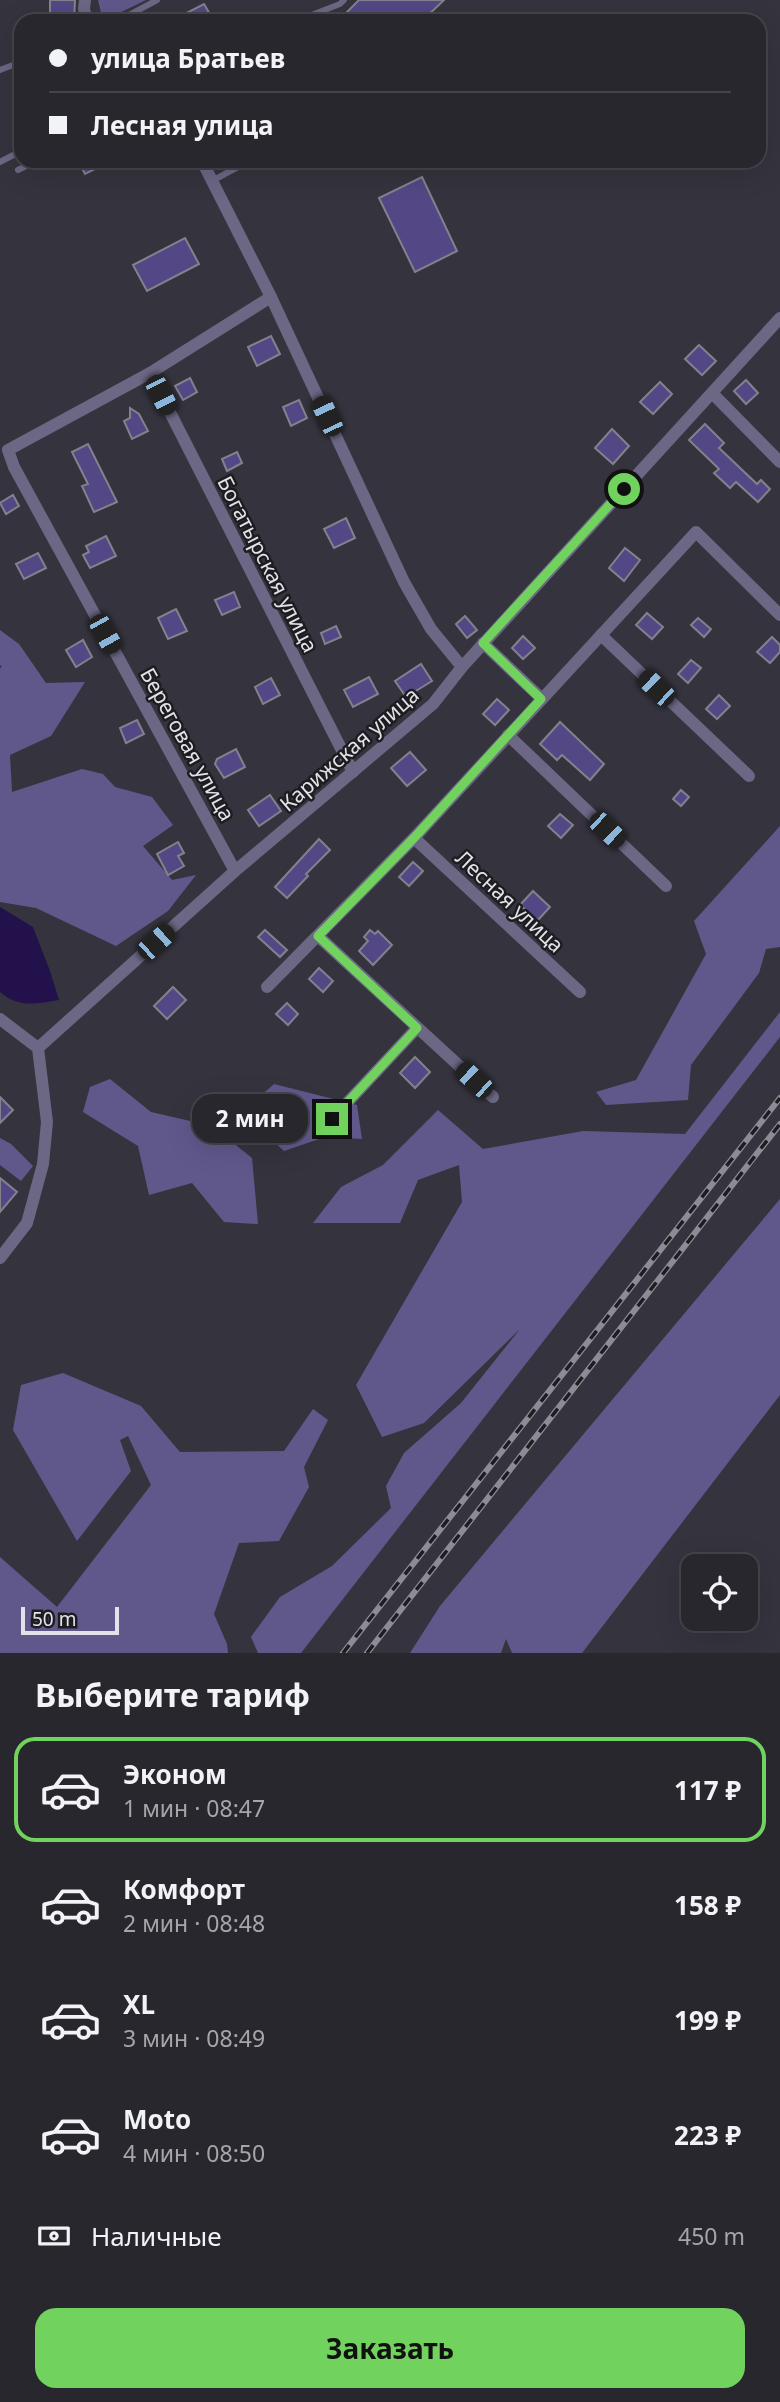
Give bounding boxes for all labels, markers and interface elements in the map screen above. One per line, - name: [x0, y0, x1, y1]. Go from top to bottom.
- text: улица Братьев: [91, 40, 285, 76]
- text: Лесная улица: [91, 107, 274, 143]
- car: [143, 372, 180, 418]
- car: [309, 393, 346, 439]
- street label: Богатырская улица: [211, 471, 325, 657]
- route start: [608, 473, 640, 505]
- car: [86, 611, 125, 657]
- street label: Береговая улица: [134, 662, 242, 826]
- car: [634, 666, 679, 710]
- street label: Карижская улица: [273, 681, 425, 817]
- car: [585, 808, 630, 852]
- street label: Лесная улица: [450, 844, 570, 958]
- car: [134, 920, 179, 964]
- car: [452, 1058, 497, 1102]
- callout: 2 мин: [192, 1094, 308, 1144]
- text: 2 мин: [216, 1102, 284, 1134]
- route end: [316, 1103, 348, 1135]
- map controls: [681, 1554, 758, 1631]
- button: locate: [681, 1554, 758, 1631]
- scale bar: [21, 1604, 119, 1636]
- text: 50 m: [32, 1606, 76, 1632]
- text: Выберите тариф: [35, 1673, 310, 1716]
- text: Эконом: [123, 1756, 227, 1792]
- icon: car: [39, 1758, 102, 1821]
- text: 117 ₽: [674, 1772, 741, 1808]
- text: 1 мин · 08:47: [123, 1792, 265, 1824]
- text: Комфорт: [123, 1871, 245, 1907]
- icon: car: [39, 1873, 102, 1936]
- text: 158 ₽: [674, 1887, 741, 1923]
- text: 2 мин · 08:48: [123, 1907, 265, 1939]
- text: XL: [123, 1986, 155, 2022]
- icon: car: [39, 1988, 102, 2051]
- text: 199 ₽: [674, 2002, 741, 2038]
- text: 3 мин · 08:49: [123, 2022, 265, 2054]
- text: Moto: [123, 2101, 191, 2137]
- icon: car: [39, 2103, 102, 2166]
- text: 223 ₽: [674, 2117, 741, 2153]
- text: 4 мин · 08:50: [123, 2137, 265, 2169]
- icon: cash: [35, 2217, 73, 2255]
- text: Наличные: [91, 2218, 222, 2254]
- text: 450 m: [678, 2220, 745, 2252]
- button: Заказать: [35, 2308, 745, 2388]

